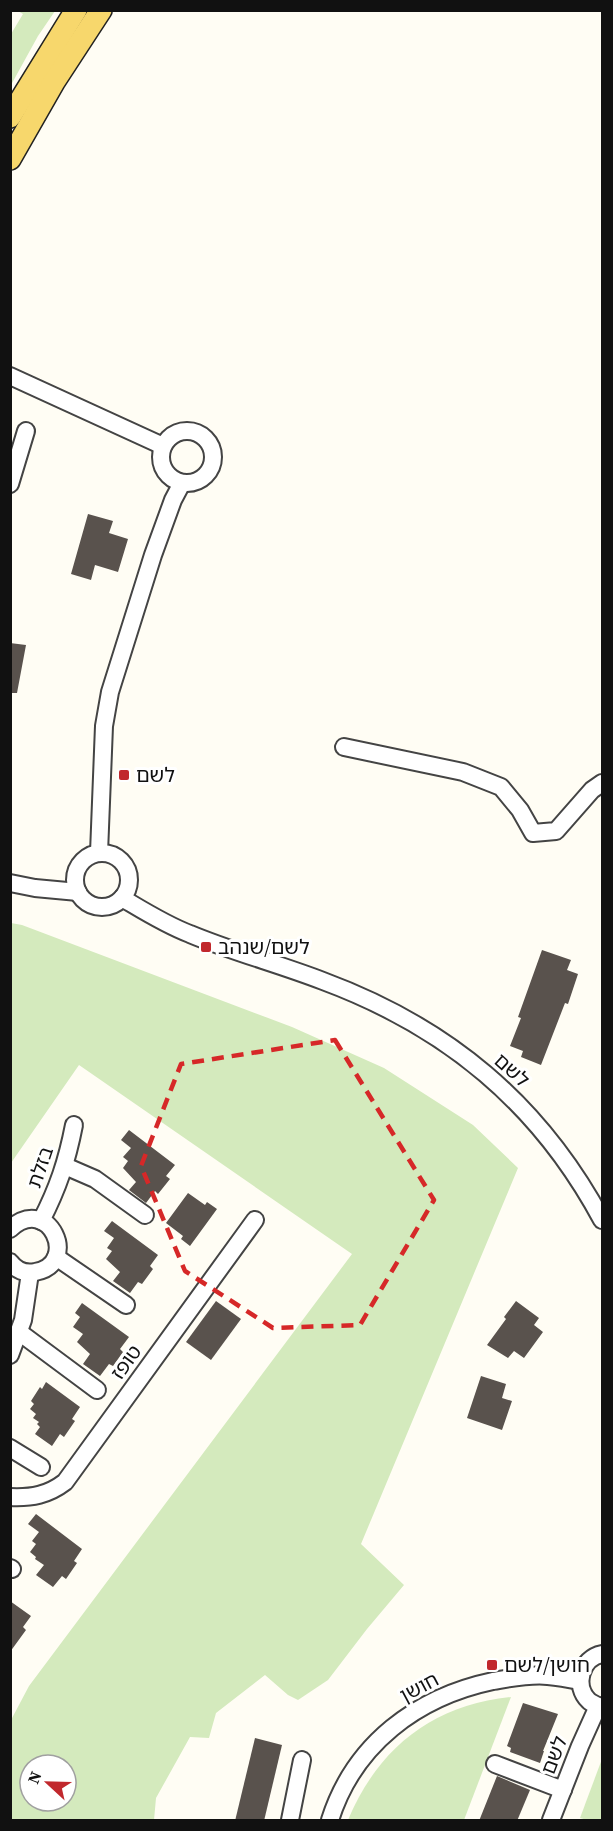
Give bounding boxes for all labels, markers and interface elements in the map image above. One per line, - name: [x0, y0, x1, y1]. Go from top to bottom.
- place label: לשם: [136, 761, 175, 789]
- marker: לשם: [117, 768, 131, 782]
- place label: לשם/שנהב: [218, 933, 310, 961]
- marker: לשם/שנהב: [199, 940, 213, 954]
- street label: לשם: [488, 1047, 536, 1093]
- street label: בזלת: [20, 1143, 60, 1191]
- street label: טופז: [104, 1339, 148, 1385]
- place label: חושן/לשם: [504, 1651, 590, 1679]
- marker: חושן/לשם: [485, 1658, 499, 1672]
- street label: חושן: [395, 1665, 443, 1709]
- street label: לשם: [534, 1732, 574, 1778]
- north arrow: [18, 1753, 78, 1813]
- text: N: [22, 1768, 47, 1787]

